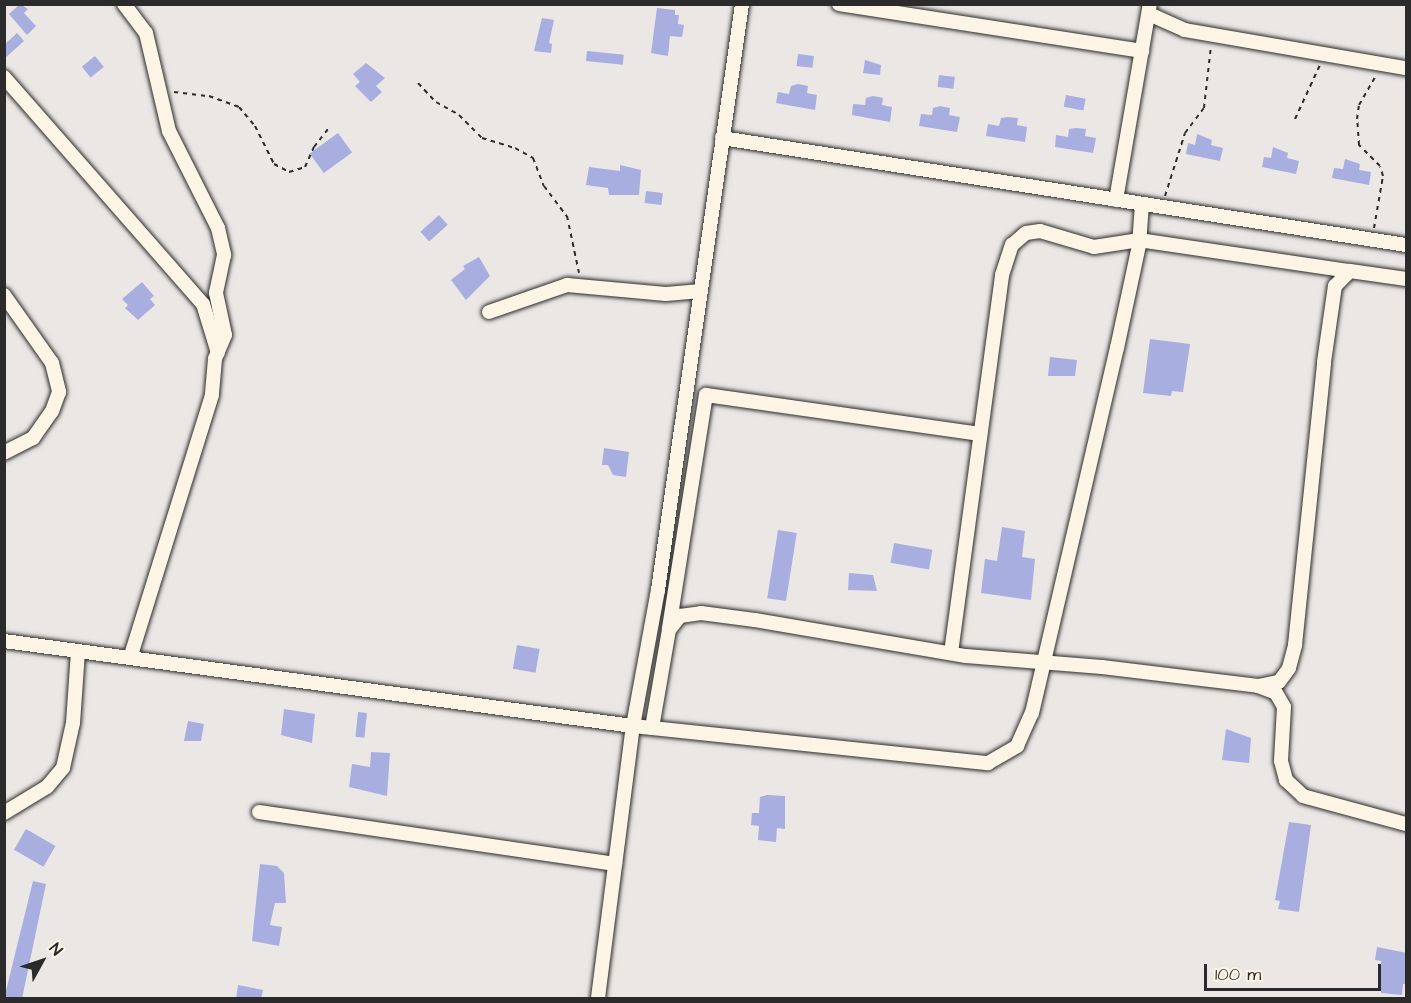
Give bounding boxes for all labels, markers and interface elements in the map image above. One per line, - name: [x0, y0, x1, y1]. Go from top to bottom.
- north arrow: [12, 931, 72, 991]
- text: N: [44, 939, 67, 960]
- scale bar: [1207, 952, 1384, 990]
- text: 100 m: [1215, 962, 1261, 987]

